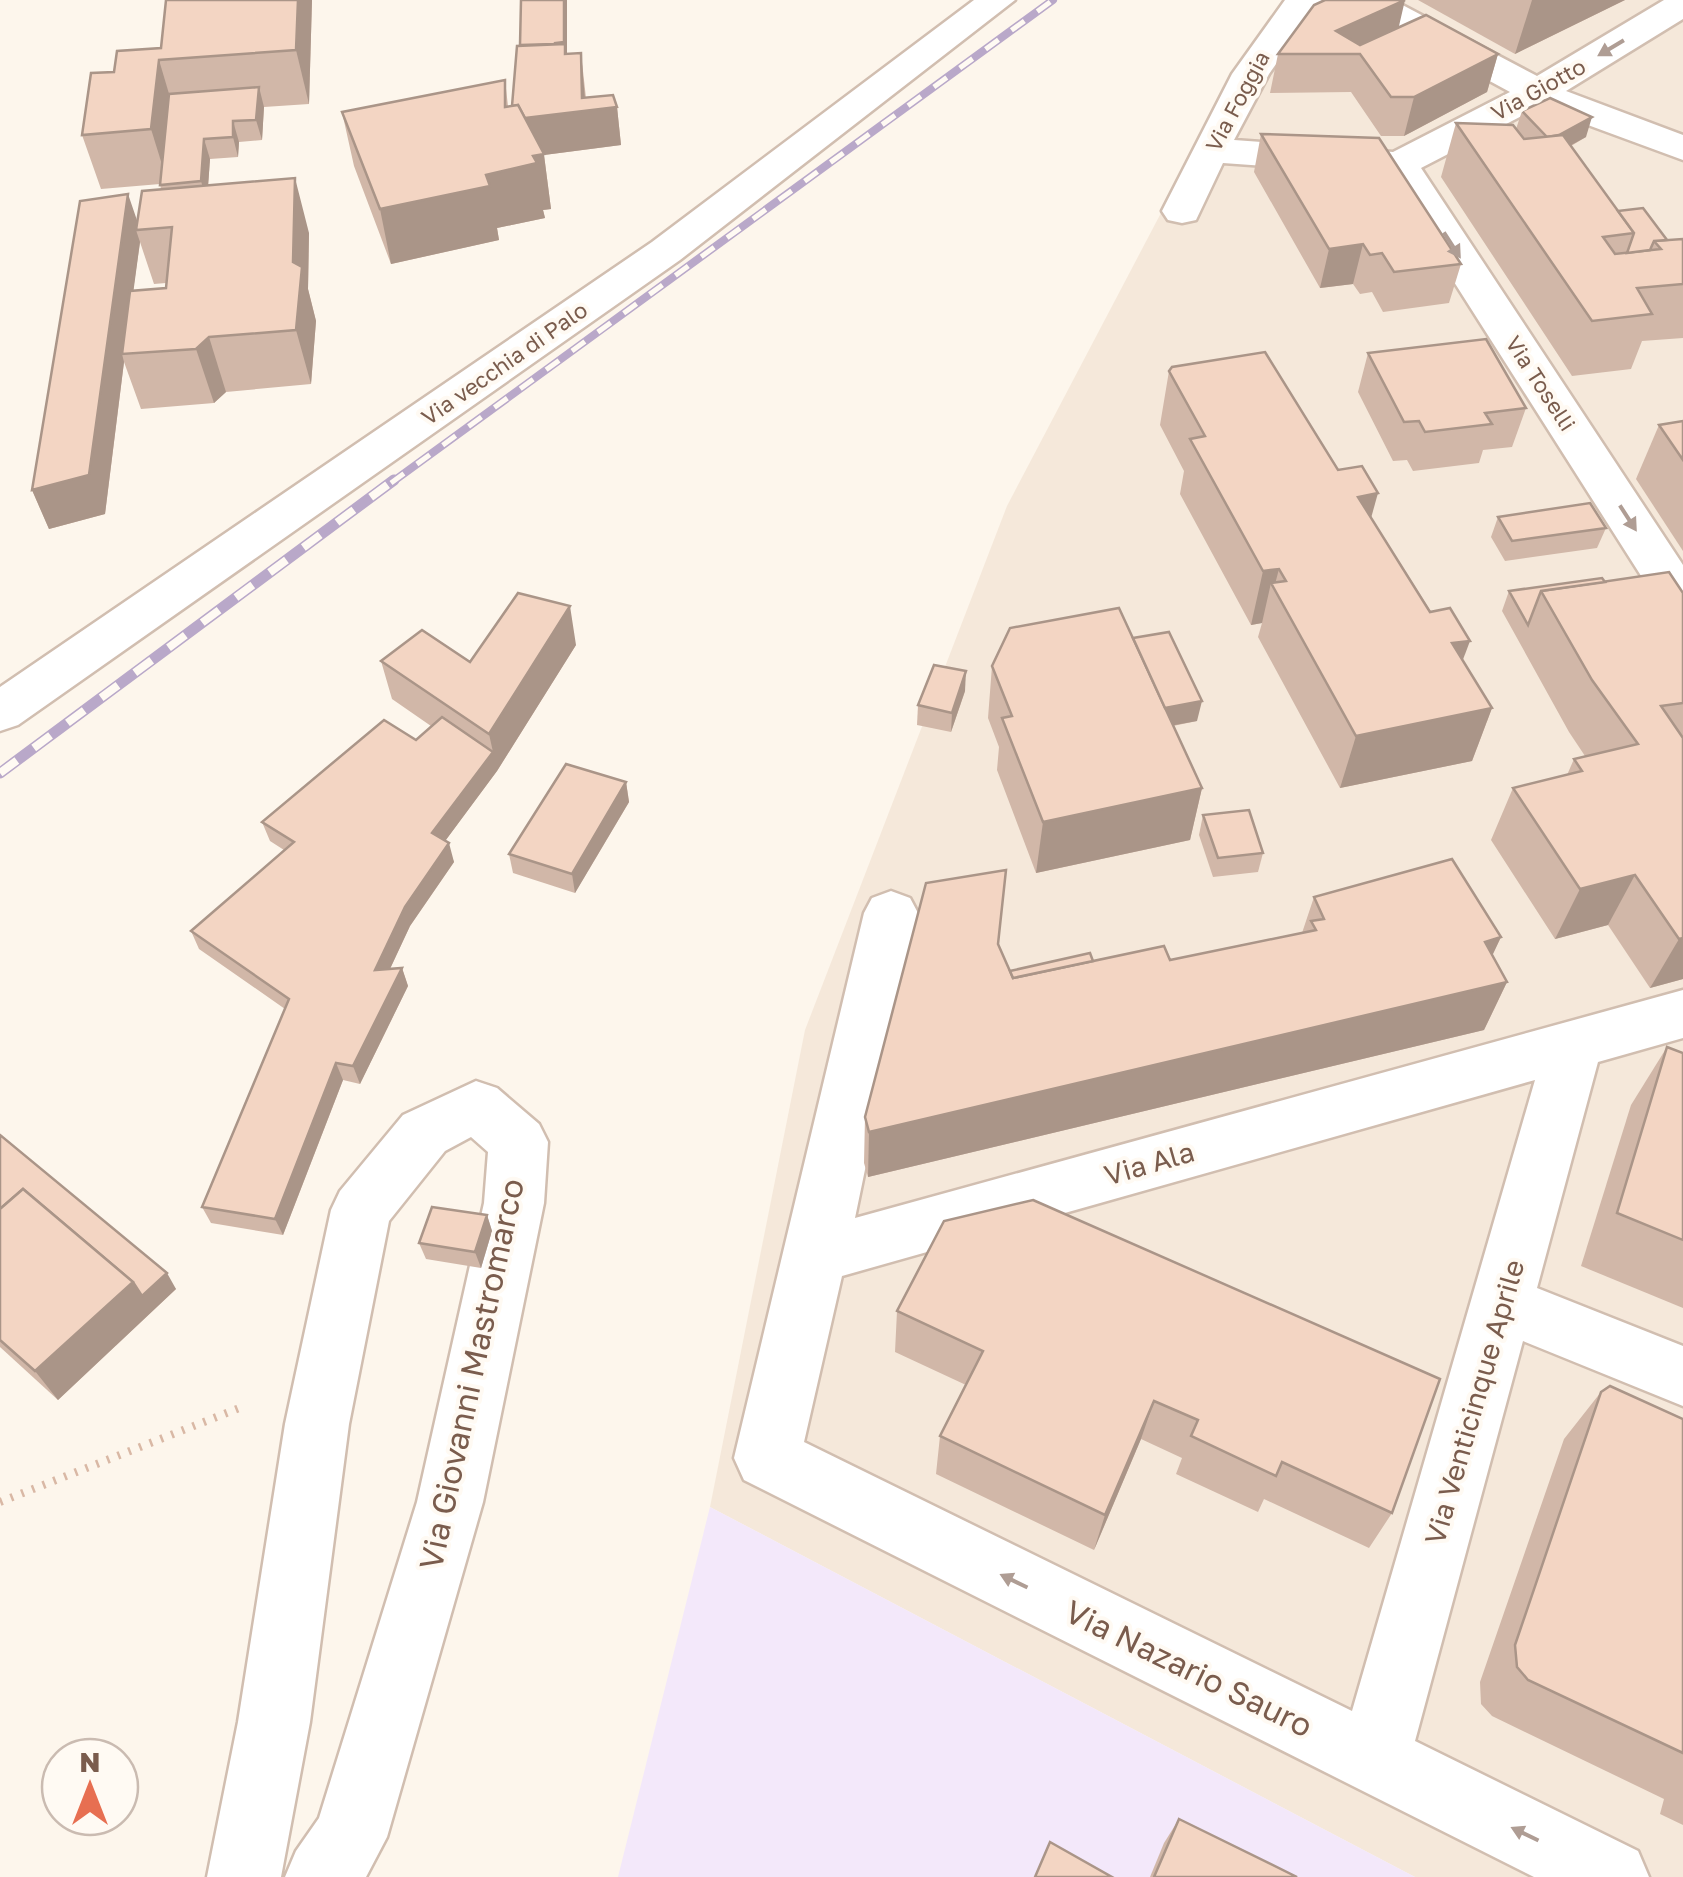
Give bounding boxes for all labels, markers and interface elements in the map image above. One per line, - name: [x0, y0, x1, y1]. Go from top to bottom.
- one-way arrow: [1597, 39, 1625, 56]
- street label: Via Foggia: [1199, 46, 1275, 156]
- street label: Via Giotto: [1486, 52, 1590, 126]
- one-way arrow: [1442, 232, 1460, 259]
- street label: Via vecchia di Palo: [416, 296, 592, 430]
- street label: Via Toselli: [1500, 330, 1582, 436]
- one-way arrow: [1619, 505, 1637, 532]
- street label: Via Ala: [1100, 1134, 1198, 1192]
- street label: Via Giovanni Mastromarco: [411, 1175, 531, 1573]
- street label: Via Venticinque Aprile: [1418, 1256, 1530, 1548]
- one-way arrow: [999, 1572, 1028, 1589]
- street label: Via Nazario Sauro: [1059, 1592, 1319, 1744]
- north arrow: [40, 1737, 140, 1837]
- text: N: [79, 1745, 101, 1778]
- one-way arrow: [1510, 1826, 1539, 1843]

